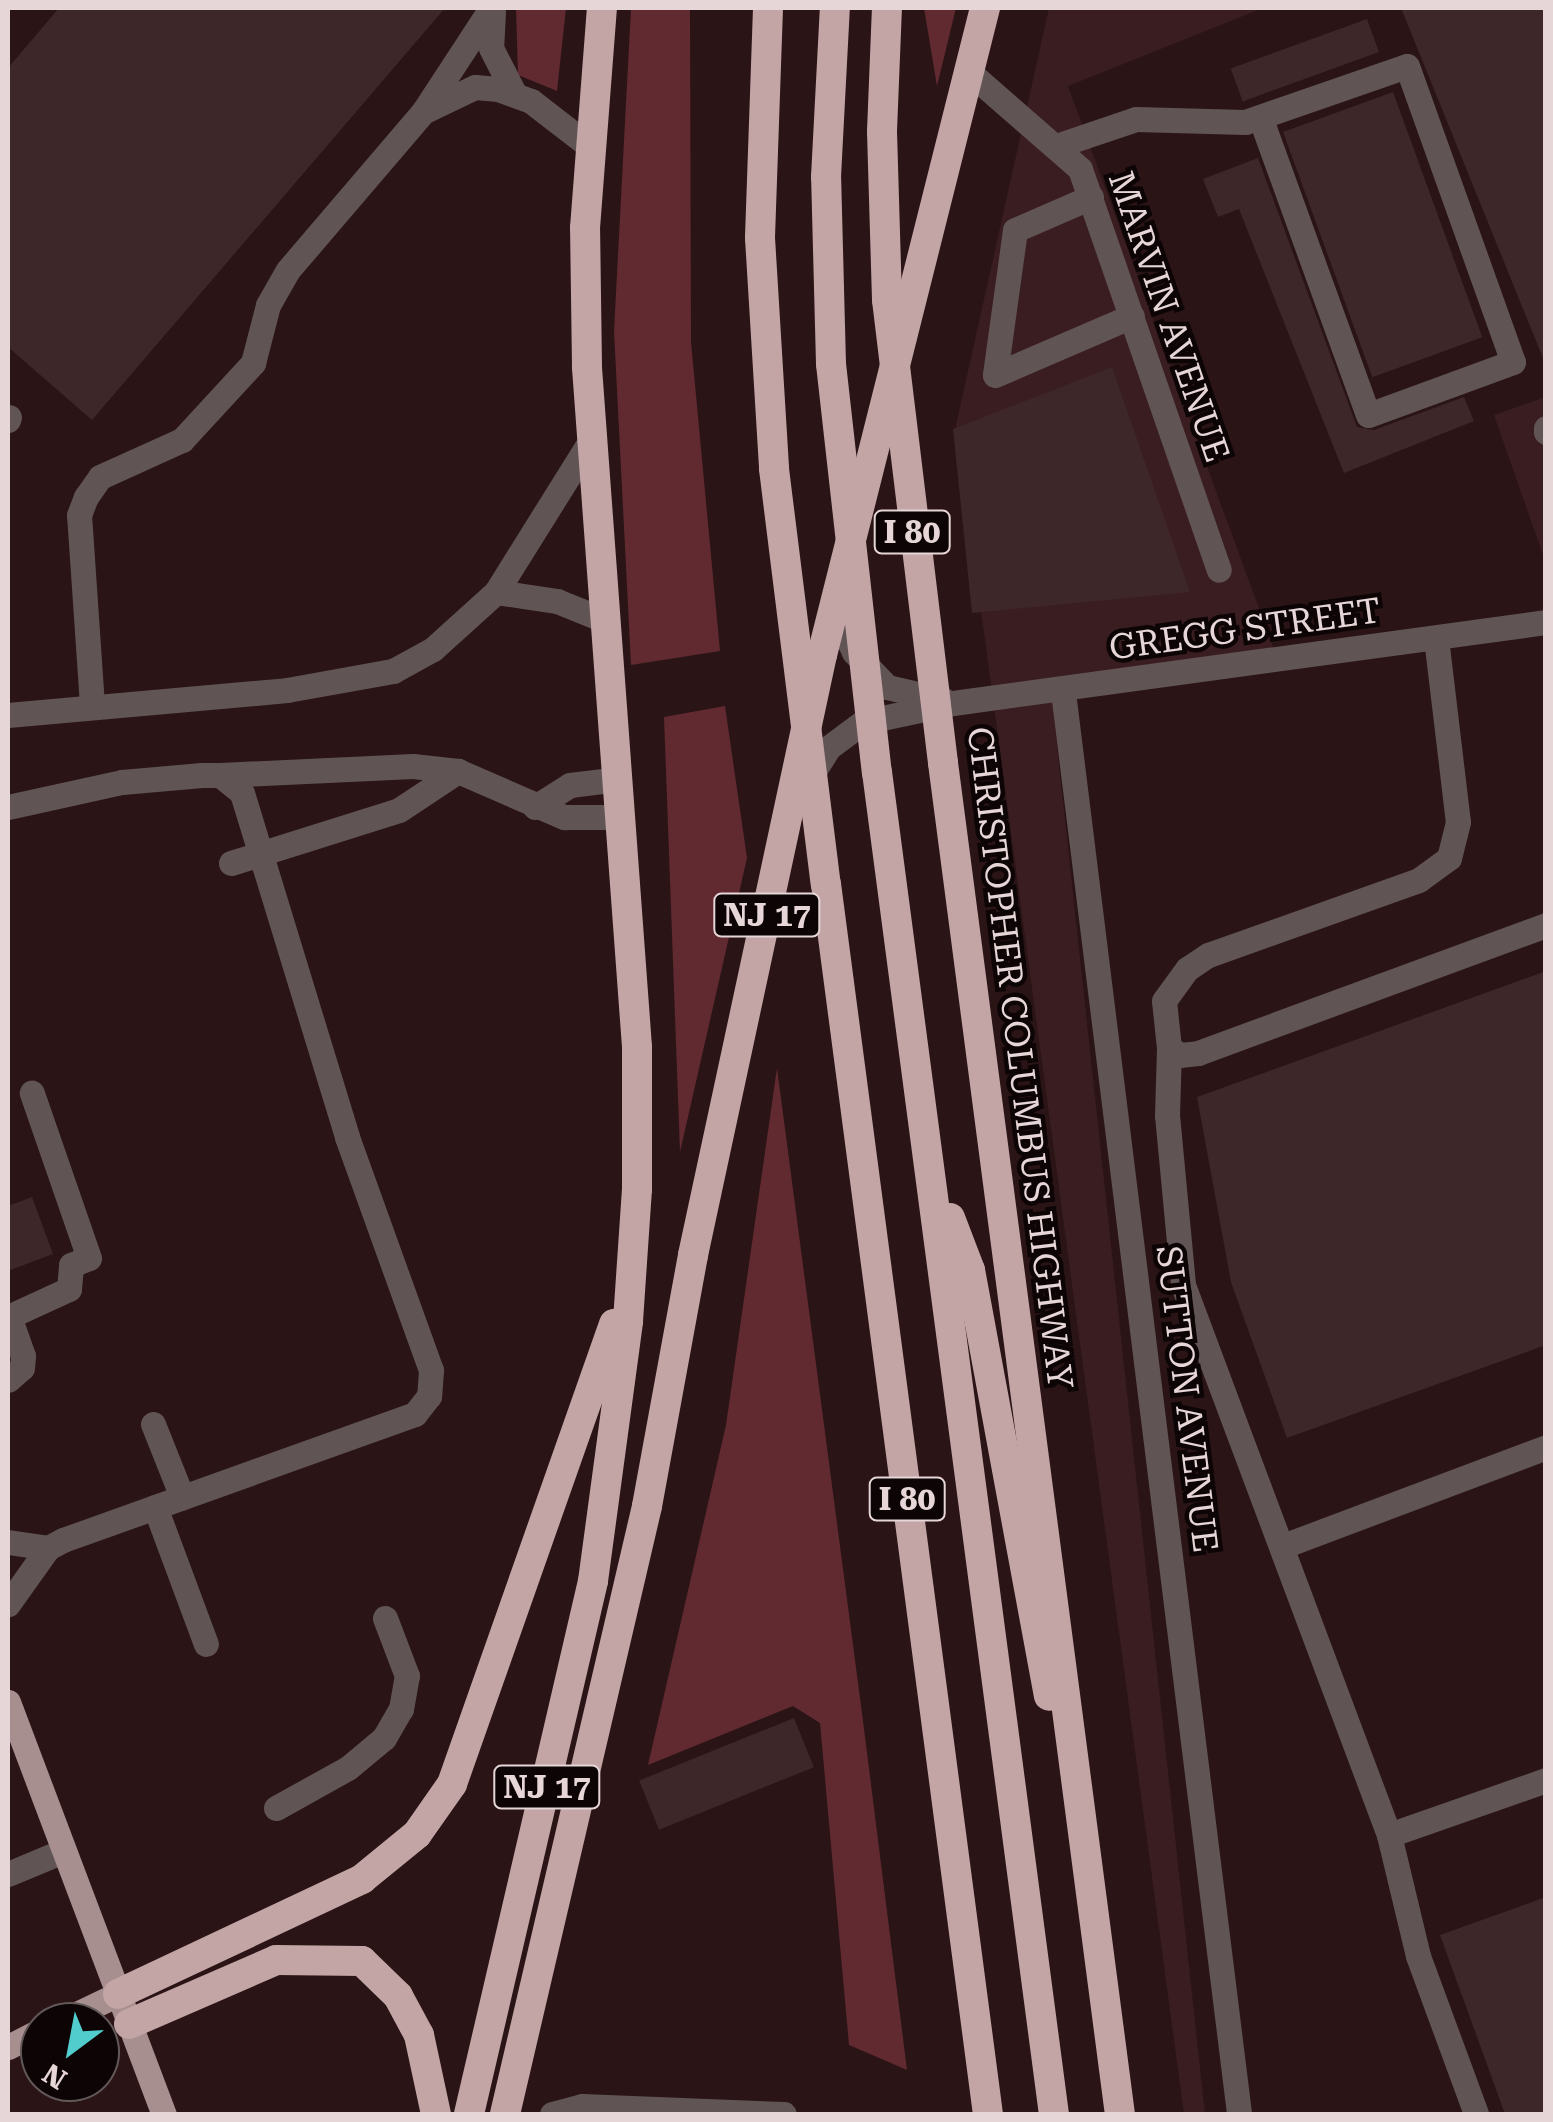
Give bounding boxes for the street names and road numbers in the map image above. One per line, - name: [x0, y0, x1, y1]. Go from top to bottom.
- street label: MARVIN AVENUE: [1099, 166, 1237, 468]
- road number: I 80: [872, 505, 952, 559]
- street label: GREGG STREET: [1107, 590, 1383, 670]
- street label: CHRISTOPHER COLUMBUS HIGHWAY: [958, 725, 1080, 1391]
- road number: NJ 17: [712, 888, 822, 942]
- street label: SUTTON AVENUE: [1146, 1243, 1226, 1555]
- road number: I 80: [867, 1472, 947, 1526]
- road number: NJ 17: [492, 1760, 602, 1814]

